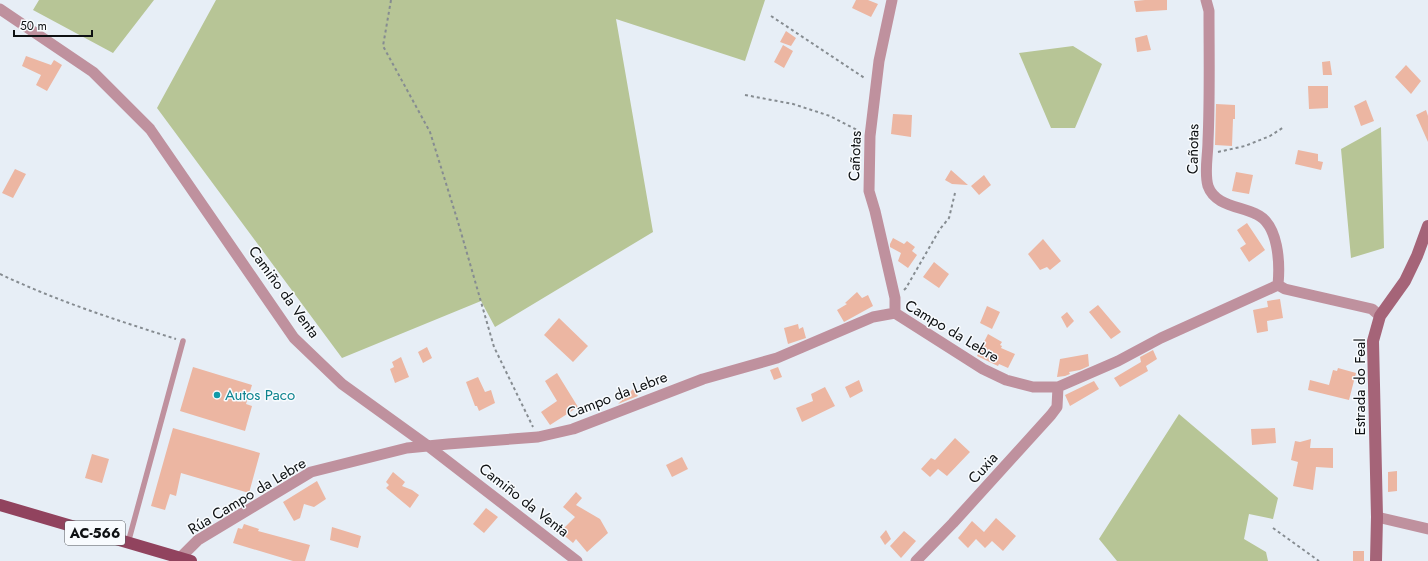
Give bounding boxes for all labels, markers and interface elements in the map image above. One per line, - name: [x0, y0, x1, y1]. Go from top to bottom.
- scale bar: [14, 12, 92, 38]
- text: 50 m: [20, 17, 47, 35]
- street label: Cañotas: [1182, 124, 1204, 174]
- street label: Cañotas: [843, 130, 867, 182]
- street label: Camiño da Venta: [243, 241, 325, 343]
- street label: Campo da Lebre: [901, 294, 1003, 368]
- street label: Estrada do Feal: [1349, 338, 1371, 436]
- street label: Campo da Lebre: [563, 366, 671, 424]
- place label: Autos Paco: [225, 384, 295, 406]
- marker: Autos Paco: [212, 390, 222, 400]
- street label: Cuxia: [963, 447, 1003, 489]
- street label: Rúa Campo da Lebre: [184, 452, 310, 540]
- street label: Camiño da Venta: [474, 458, 574, 542]
- road number: AC-566: [65, 521, 125, 545]

